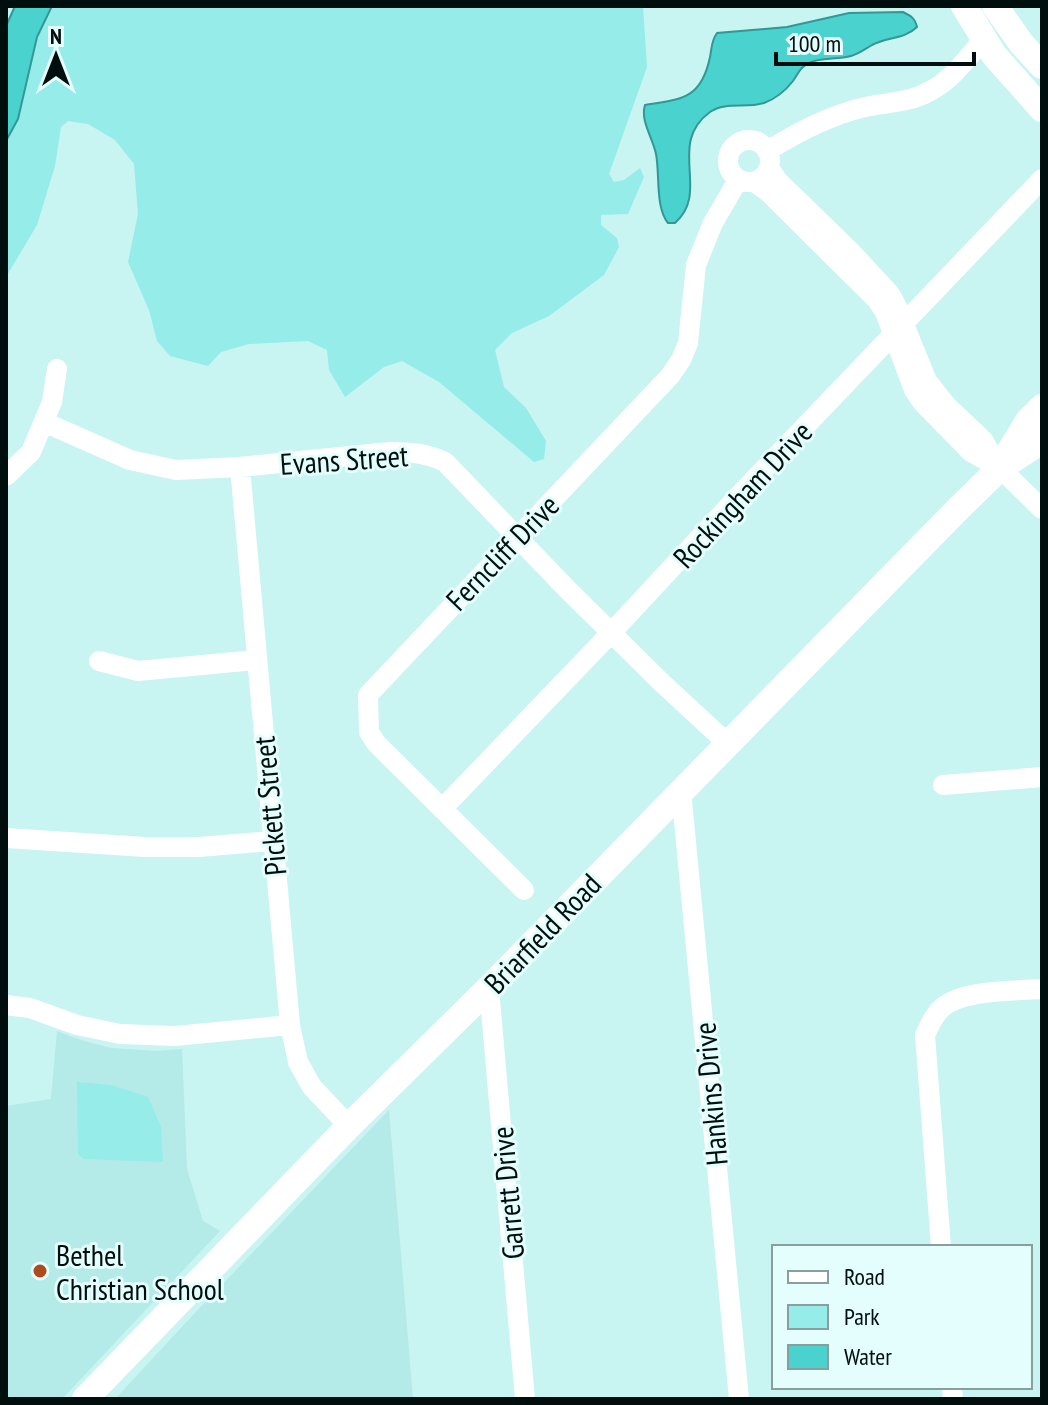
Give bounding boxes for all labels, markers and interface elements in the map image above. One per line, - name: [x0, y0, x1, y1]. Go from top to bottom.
- north arrow: [16, 16, 96, 96]
- scale bar: [776, 16, 974, 66]
- text: N: [50, 22, 62, 50]
- text: 100 m: [788, 28, 841, 59]
- street label: Rockingham Drive: [664, 412, 820, 576]
- street label: Evans Street: [279, 435, 410, 483]
- street label: Ferncliff Drive: [437, 486, 567, 618]
- street label: Pickett Street: [243, 734, 295, 877]
- street label: Briarfield Road: [475, 865, 609, 1001]
- street label: Hankins Drive: [684, 1021, 736, 1167]
- street label: Garrett Drive: [482, 1125, 532, 1261]
- place label: Bethel Christian School: [56, 1235, 224, 1308]
- legend: [772, 1245, 1032, 1389]
- text: Road: [844, 1261, 885, 1292]
- marker: Bethel Christian School: [31, 1262, 49, 1280]
- text: Park: [844, 1301, 880, 1332]
- text: Water: [844, 1341, 892, 1372]

